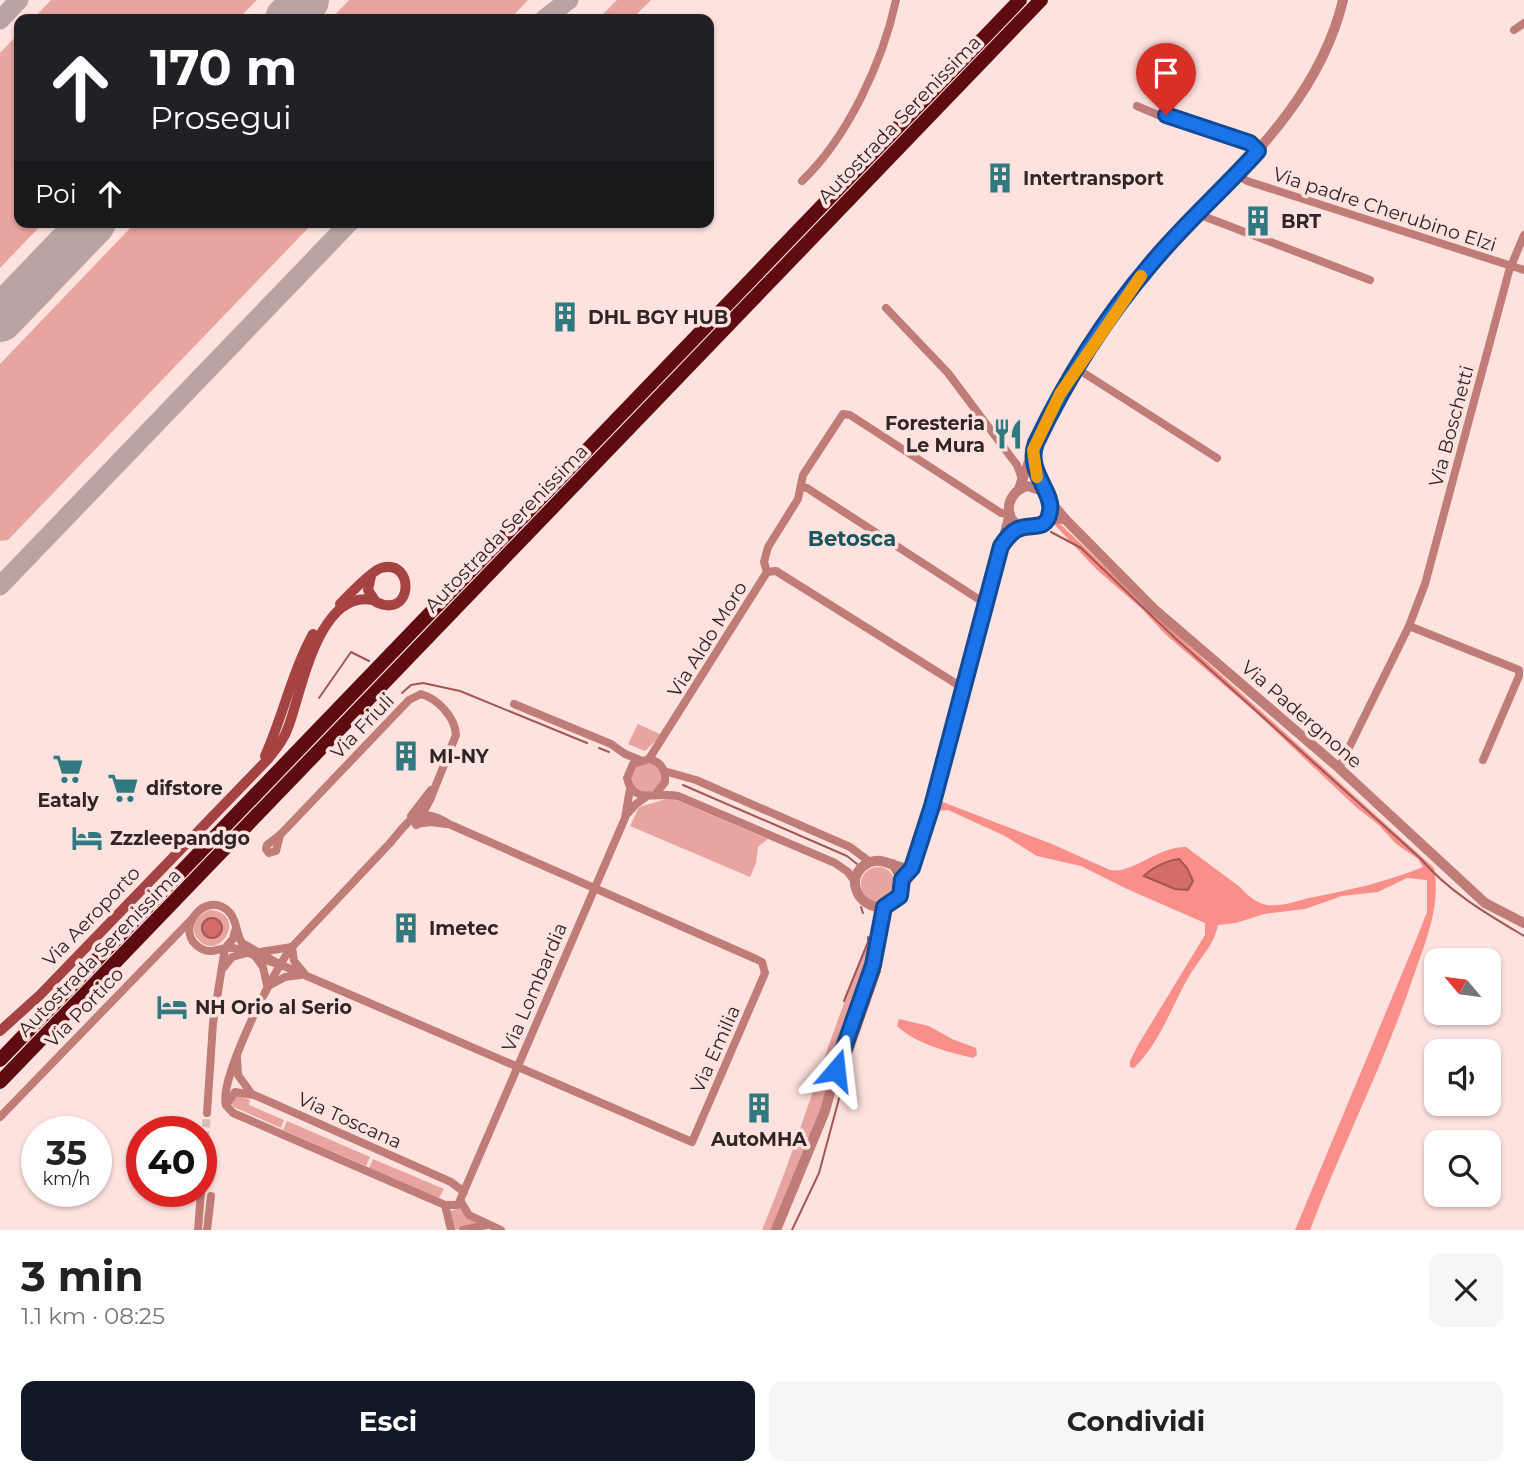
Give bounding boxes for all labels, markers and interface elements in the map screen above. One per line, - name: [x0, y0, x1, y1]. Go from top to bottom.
- street label: Autostrada Serenissima: [813, 31, 986, 208]
- text: 170 m: [150, 38, 297, 97]
- icon: ahead: [35, 42, 126, 133]
- pin: [1136, 43, 1196, 115]
- icon: arrive: [1147, 54, 1185, 92]
- text: Prosegui: [150, 98, 292, 137]
- building icon: Intertransport: [983, 161, 1017, 195]
- street label: Via padre Cherubino Elzi: [1270, 162, 1499, 256]
- place label: Intertransport: [1023, 167, 1164, 190]
- icon: ahead: [91, 175, 129, 213]
- text: Poi: [35, 178, 77, 210]
- building icon: BRT: [1241, 204, 1275, 238]
- place label: BRT: [1281, 210, 1321, 233]
- building icon: DHL BGY HUB: [548, 300, 582, 334]
- place label: DHL BGY HUB: [588, 306, 728, 329]
- street label: Via Boschetti: [1424, 363, 1479, 489]
- place label: Foresteria Le Mura: [885, 412, 985, 457]
- restaurant icon: Foresteria Le Mura: [991, 417, 1025, 451]
- street label: Autostrada Serenissima: [420, 440, 593, 617]
- district label: Betosca: [808, 526, 896, 551]
- street label: Via Aldo Moro: [663, 577, 752, 701]
- street label: Via Padergnone: [1237, 656, 1367, 773]
- street label: Via Friuli: [326, 689, 399, 764]
- building icon: MI-NY: [389, 739, 423, 773]
- place label: MI-NY: [429, 745, 490, 768]
- supermarket icon: Eataly: [51, 752, 85, 786]
- supermarket icon: difstore: [106, 771, 140, 805]
- place label: difstore: [146, 777, 223, 800]
- place label: Eataly: [37, 789, 99, 812]
- hotel icon: Zzzleepandgo: [70, 821, 104, 855]
- place label: Zzzleepandgo: [110, 827, 250, 850]
- street label: Via Aeroporto: [38, 861, 145, 971]
- street label: Autostrada Serenissima: [13, 864, 186, 1041]
- building icon: Imetec: [389, 911, 423, 945]
- place label: Imetec: [429, 917, 498, 940]
- street label: Via Lombardia: [497, 919, 572, 1055]
- north arrow: [1424, 948, 1502, 1026]
- map controls: [1424, 948, 1501, 1207]
- street label: Via Portico: [40, 962, 128, 1052]
- hotel icon: NH Orio al Serio: [155, 990, 189, 1024]
- place label: NH Orio al Serio: [195, 996, 352, 1019]
- street label: Via Emilia: [686, 1002, 745, 1097]
- position arrow: [799, 1033, 873, 1107]
- button: sound: [1424, 1039, 1501, 1116]
- street label: Via Toscana: [294, 1087, 405, 1154]
- building icon: AutoMHA: [742, 1091, 776, 1125]
- speed limit sign: 40: [126, 1116, 217, 1207]
- place label: AutoMHA: [710, 1128, 807, 1151]
- button: search: [1424, 1130, 1501, 1207]
- text: 35: [46, 1131, 87, 1174]
- text: km/h: [42, 1168, 91, 1190]
- text: 3 min: [21, 1250, 143, 1302]
- button: close: [1429, 1253, 1503, 1327]
- text: 1.1 km · 08:25: [21, 1302, 165, 1330]
- button: Esci: [21, 1381, 755, 1461]
- button: Condividi: [769, 1381, 1503, 1461]

